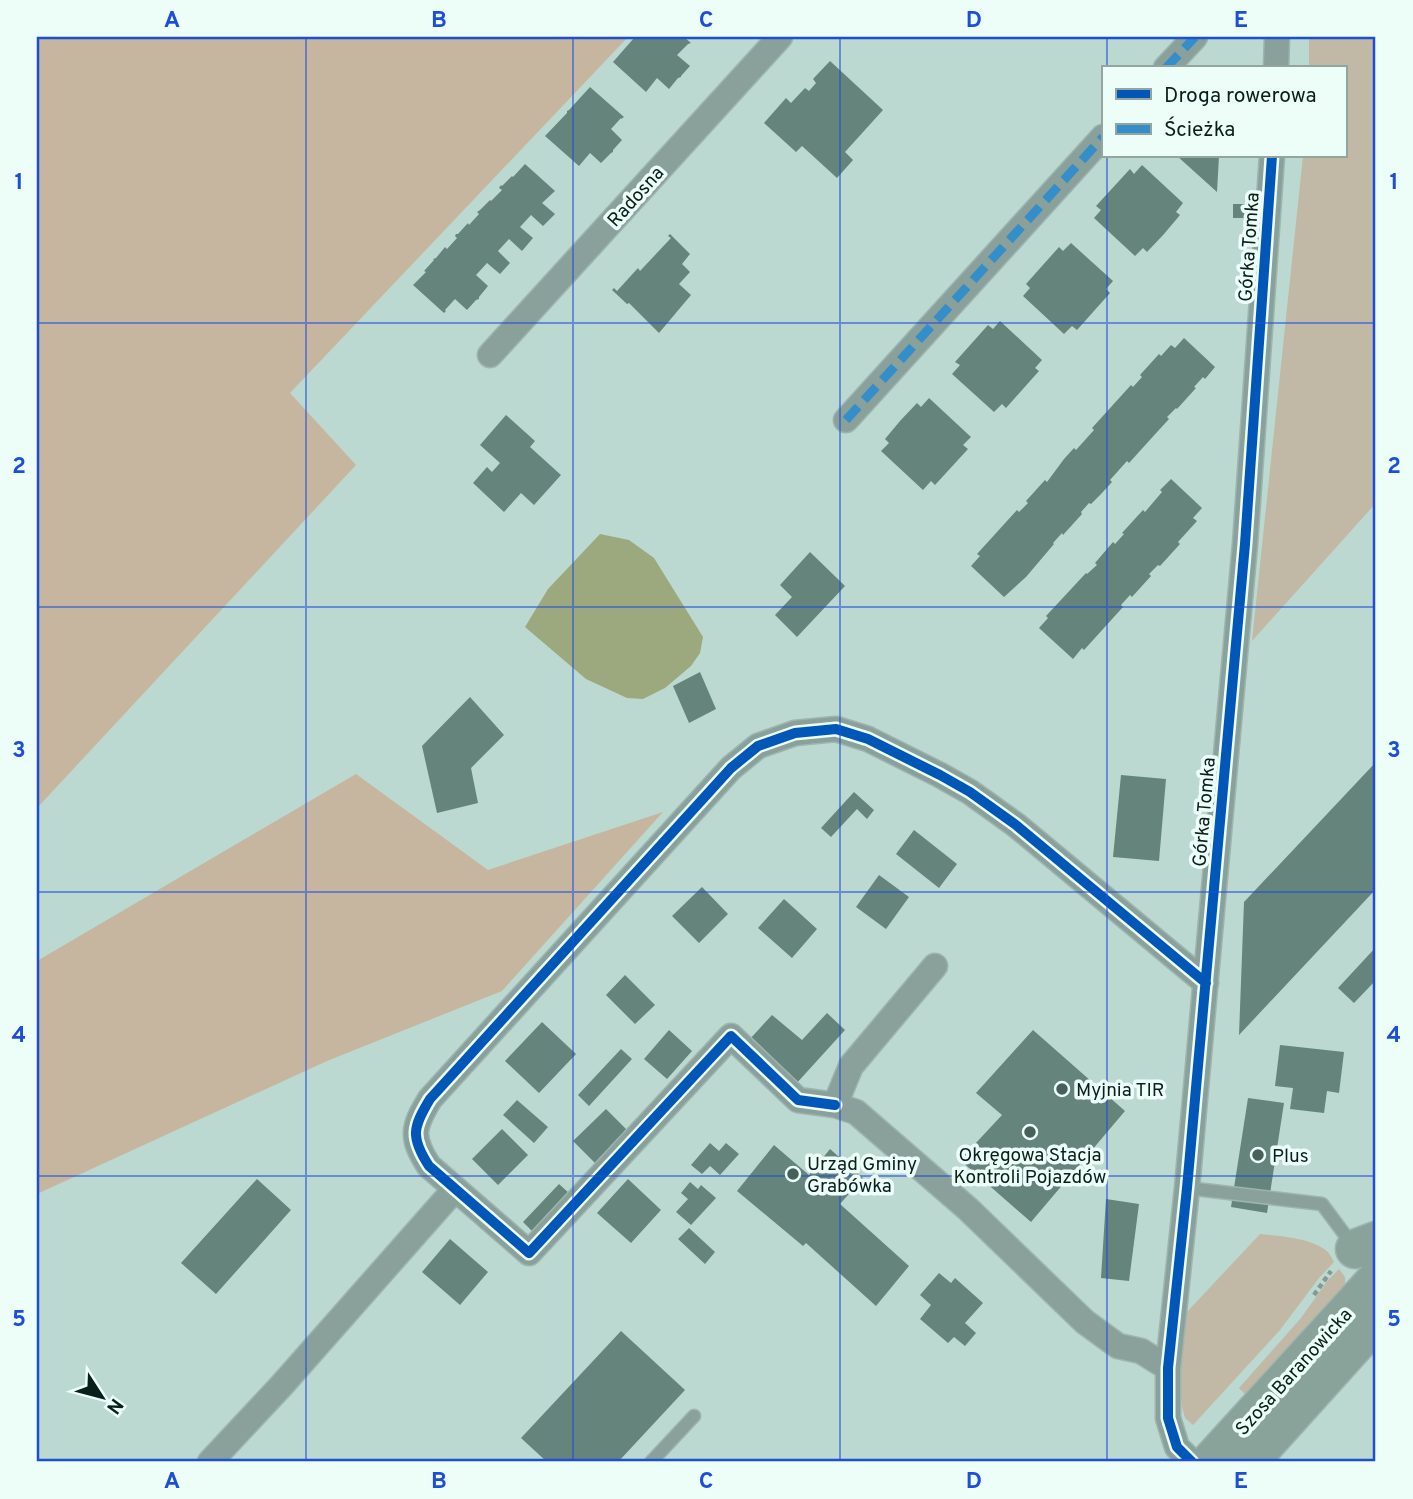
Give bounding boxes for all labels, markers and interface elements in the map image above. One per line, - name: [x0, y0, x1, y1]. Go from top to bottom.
- text: A: [164, 7, 180, 36]
- text: B: [431, 7, 447, 36]
- text: C: [699, 7, 713, 36]
- text: D: [966, 7, 982, 36]
- text: E: [1234, 7, 1248, 36]
- legend: [1102, 66, 1346, 158]
- text: Droga rowerowa: [1164, 83, 1317, 110]
- text: Ścieżka: [1164, 116, 1235, 144]
- street label: Radosna: [603, 162, 670, 233]
- text: 1: [14, 169, 24, 198]
- text: 1: [1389, 169, 1399, 198]
- street label: Górka Tomka: [1234, 192, 1266, 303]
- text: 2: [12, 453, 26, 482]
- text: 2: [1387, 453, 1401, 482]
- text: 3: [12, 737, 26, 766]
- text: 3: [1387, 737, 1401, 766]
- street label: Górka Tomka: [1188, 756, 1222, 868]
- text: 4: [12, 1022, 26, 1051]
- text: 4: [1387, 1022, 1401, 1051]
- place label: Myjnia TIR: [1076, 1079, 1164, 1103]
- marker: Myjnia TIR: [1054, 1081, 1070, 1097]
- marker: Okręgowa Stacja Kontroli Pojazdów: [1022, 1124, 1038, 1140]
- place label: Okręgowa Stacja Kontroli Pojazdów: [954, 1144, 1106, 1190]
- place label: Plus: [1272, 1145, 1309, 1169]
- marker: Plus: [1250, 1147, 1266, 1163]
- place label: Urząd Gminy Grabówka: [807, 1153, 917, 1199]
- marker: Urząd Gminy Grabówka: [785, 1166, 801, 1182]
- street label: Szosa Baranowicka: [1231, 1304, 1358, 1441]
- text: 5: [12, 1306, 26, 1335]
- text: 5: [1387, 1306, 1401, 1335]
- north arrow: [66, 1362, 136, 1432]
- text: N: [100, 1393, 128, 1418]
- text: A: [164, 1468, 180, 1497]
- text: B: [431, 1468, 447, 1497]
- text: C: [699, 1468, 713, 1497]
- text: D: [966, 1468, 982, 1497]
- text: E: [1234, 1468, 1248, 1497]

